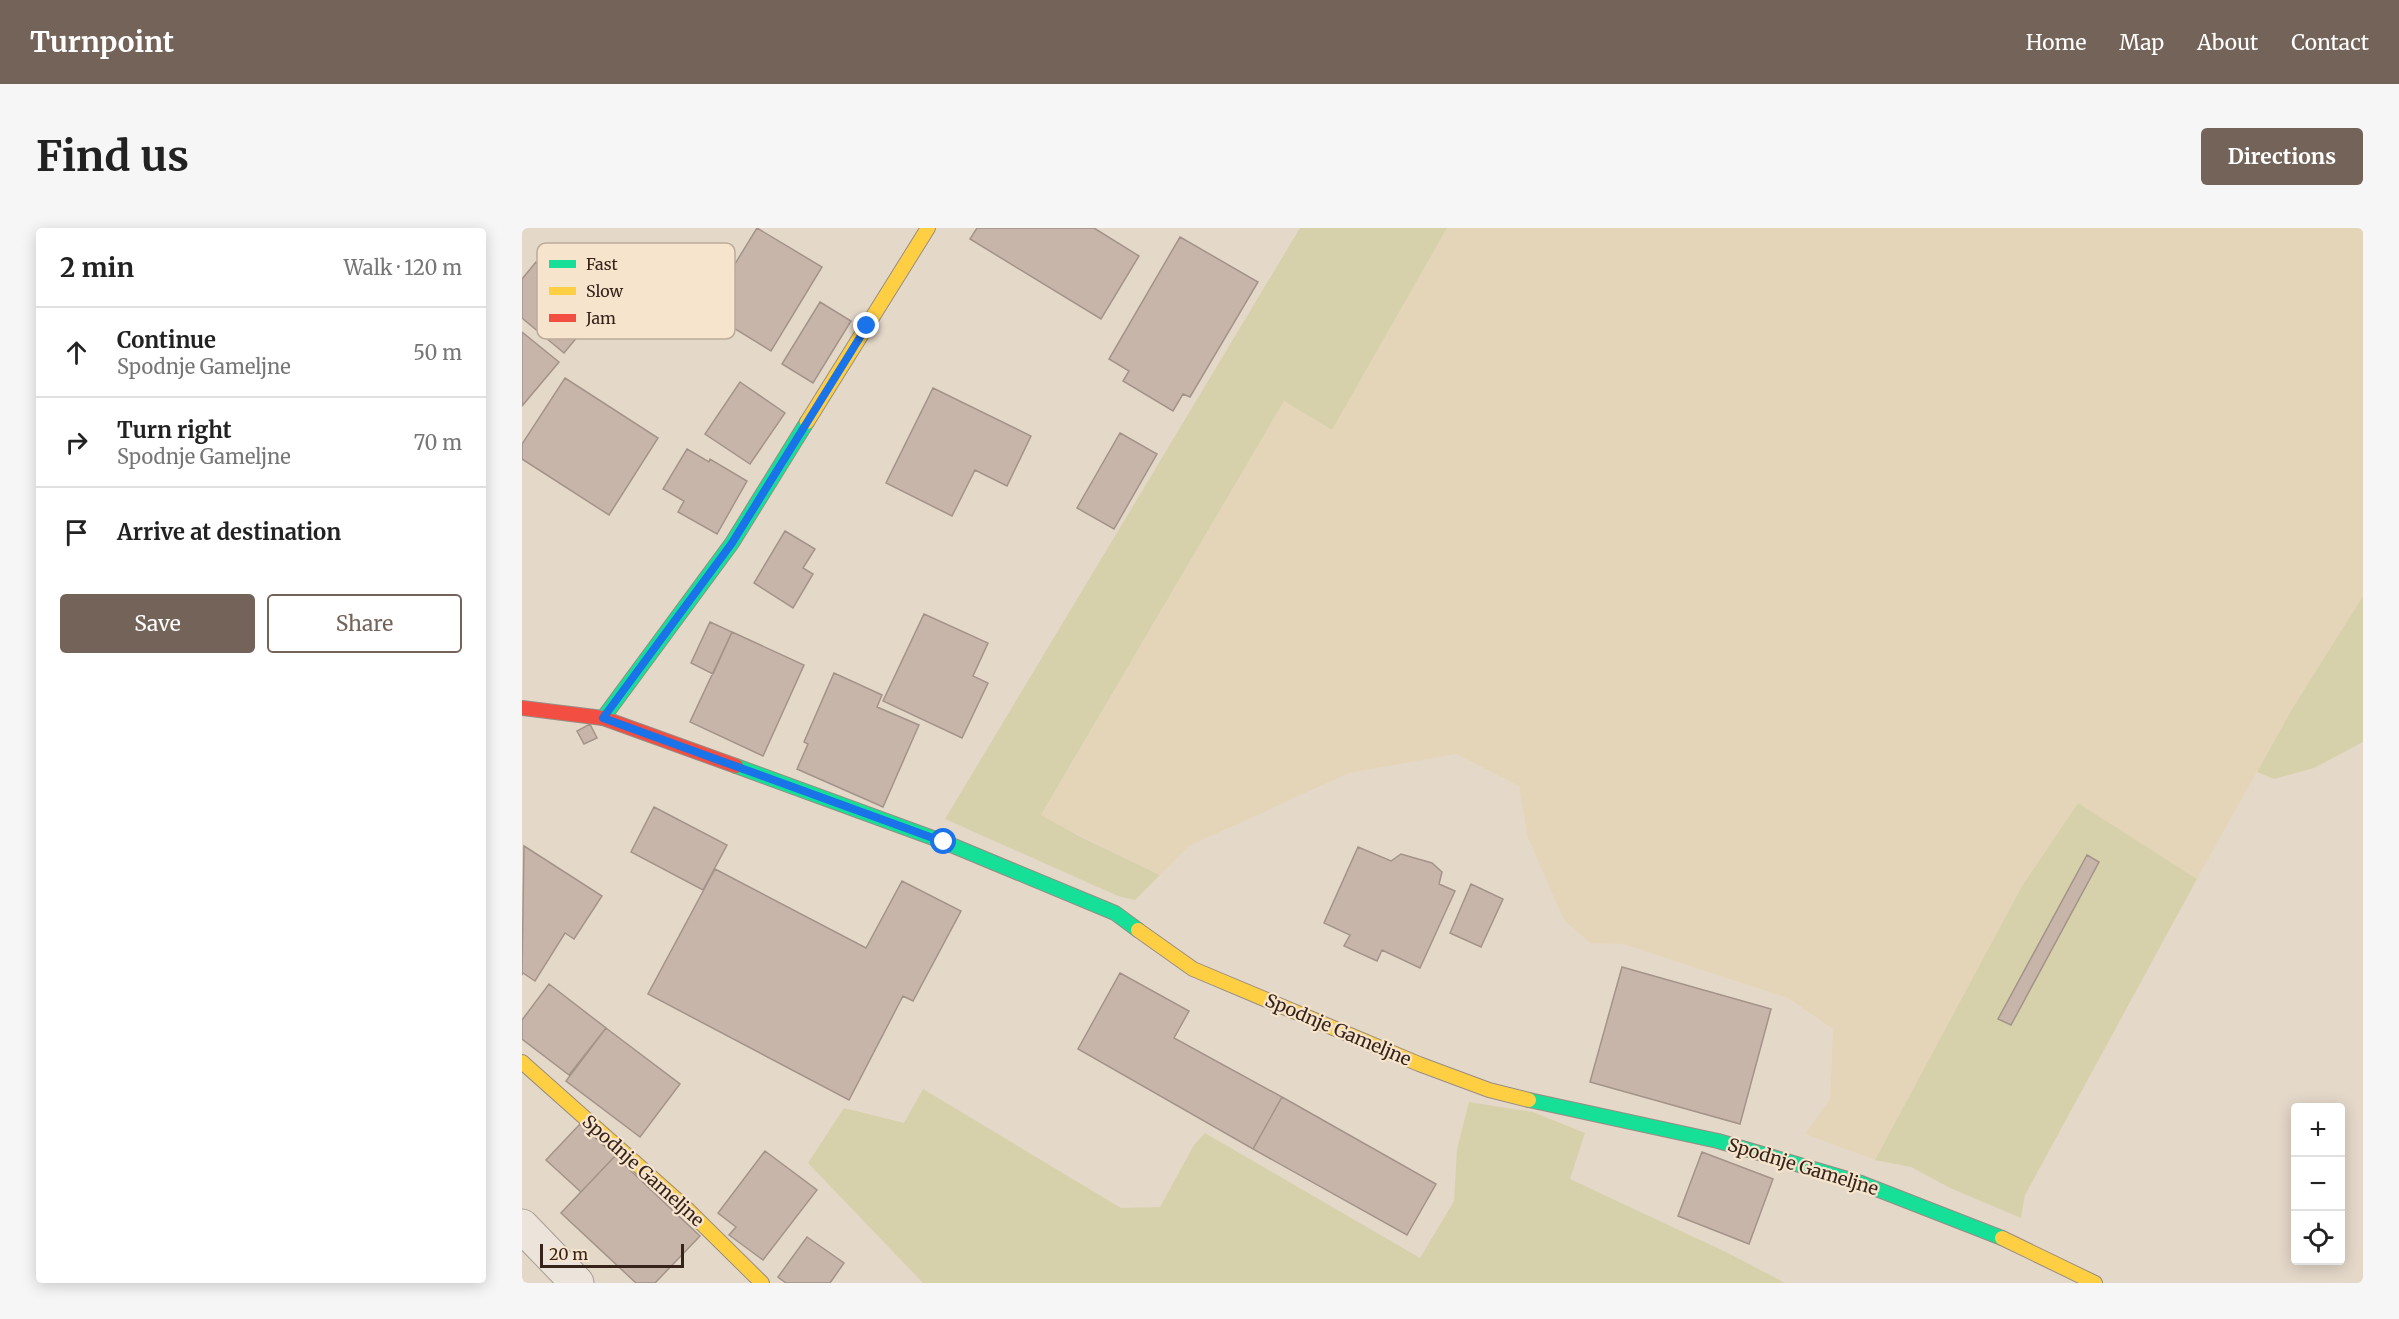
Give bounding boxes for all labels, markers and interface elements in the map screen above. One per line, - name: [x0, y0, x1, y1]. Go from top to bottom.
- text: Turnpoint: [30, 24, 174, 60]
- text: Home: [2026, 29, 2086, 56]
- text: Map: [2119, 29, 2164, 56]
- text: About: [2197, 29, 2258, 56]
- text: Contact: [2291, 29, 2369, 56]
- button: Directions: [2201, 128, 2363, 185]
- text: Find us: [36, 130, 189, 182]
- legend: [537, 243, 735, 339]
- text: 2 min: [60, 251, 134, 284]
- text: Fast: [586, 254, 619, 274]
- text: Walk · 120 m: [344, 255, 462, 280]
- text: Slow: [586, 281, 624, 301]
- text: Jam: [585, 308, 616, 328]
- route end: [853, 312, 879, 338]
- text: Continue: [117, 326, 216, 354]
- icon: ahead: [60, 336, 93, 369]
- text: 50 m: [413, 340, 462, 365]
- text: Spodnje Gameljne: [117, 354, 291, 379]
- text: Turn right: [117, 416, 231, 444]
- icon: right: [60, 426, 93, 459]
- text: 70 m: [414, 430, 462, 455]
- text: Spodnje Gameljne: [117, 444, 291, 469]
- icon: arrive: [60, 516, 93, 549]
- text: Arrive at destination: [117, 518, 341, 546]
- button: Save: [60, 594, 255, 653]
- button: Share: [267, 594, 462, 653]
- route start: [930, 828, 956, 854]
- street label: Spodnje Gameljne: [1262, 988, 1415, 1071]
- map controls: [2291, 1103, 2345, 1265]
- button: +: [2291, 1103, 2345, 1157]
- street label: Spodnje Gameljne: [578, 1110, 709, 1231]
- street label: Spodnje Gameljne: [1725, 1133, 1881, 1200]
- button: −: [2291, 1157, 2345, 1211]
- button: locate: [2291, 1211, 2345, 1265]
- scale bar: [540, 1241, 684, 1268]
- text: 20 m: [549, 1244, 588, 1264]

